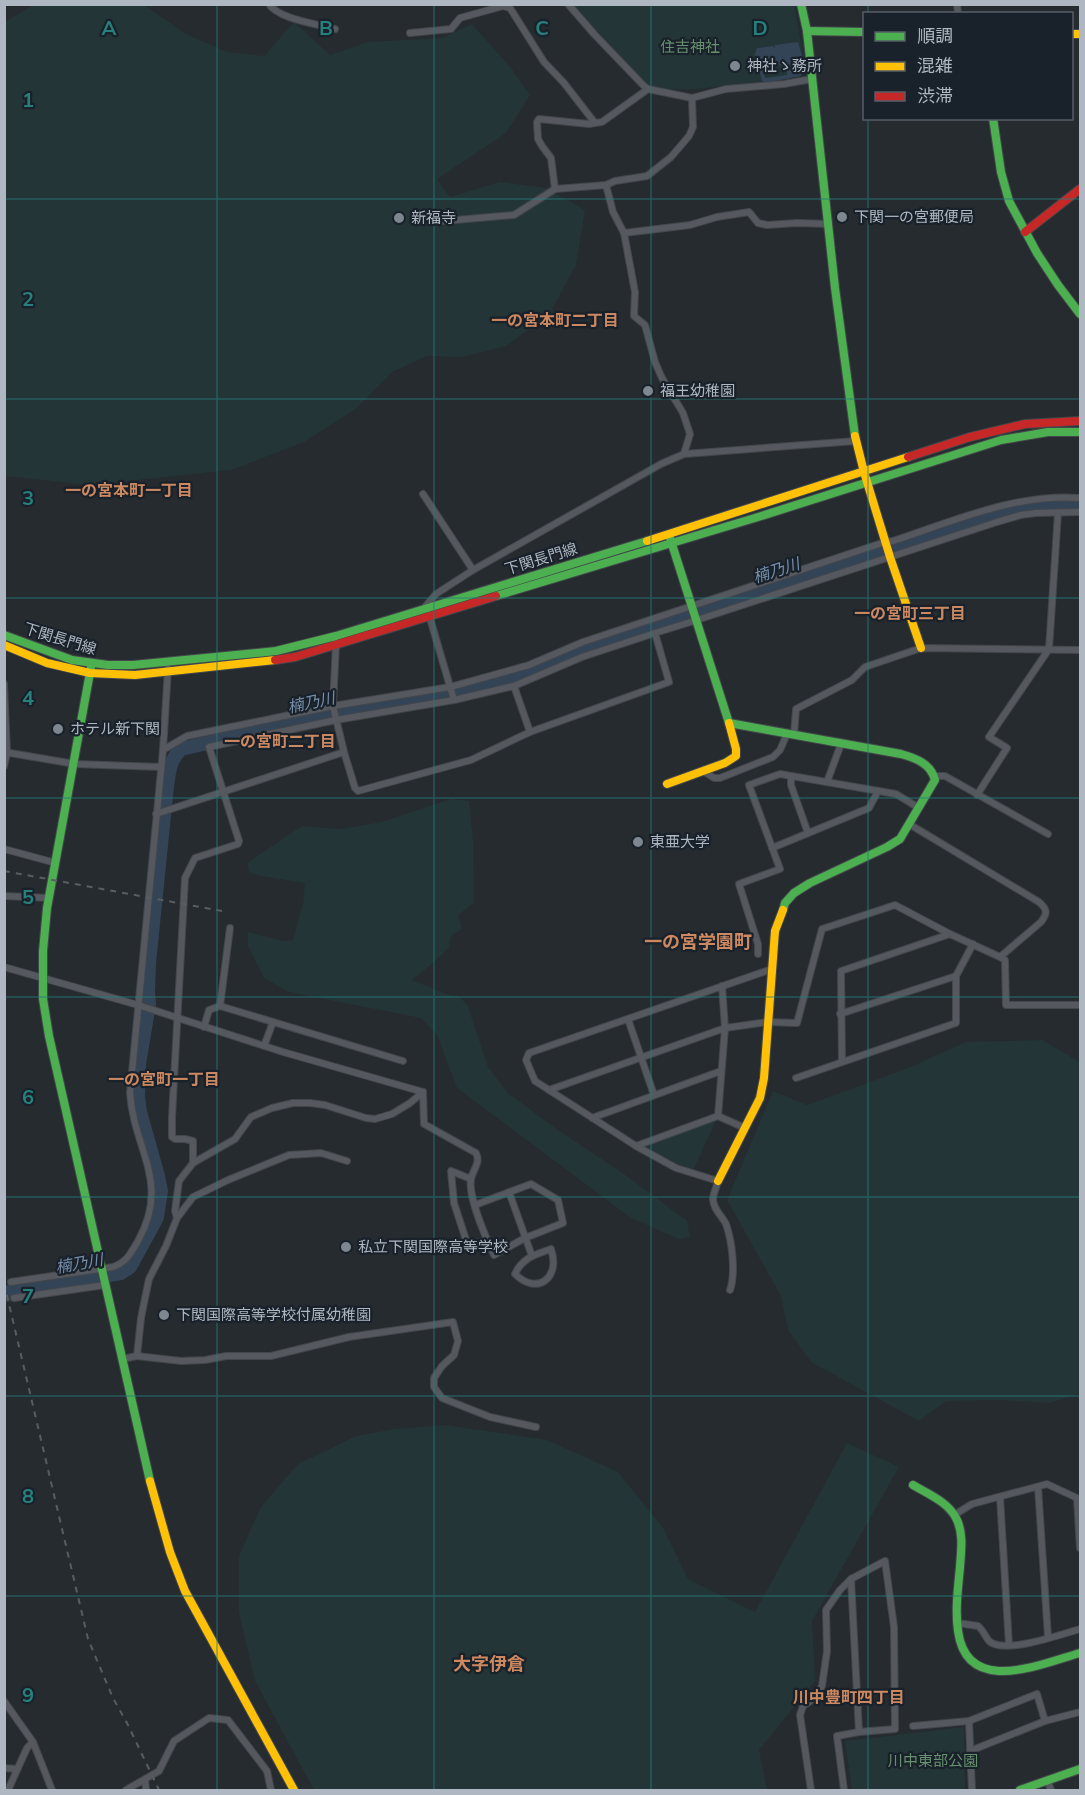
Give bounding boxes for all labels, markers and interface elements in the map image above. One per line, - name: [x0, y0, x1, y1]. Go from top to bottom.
- legend: [863, 12, 1073, 120]
- text: A: [102, 15, 117, 40]
- text: B: [319, 15, 333, 40]
- text: C: [535, 15, 549, 40]
- text: D: [752, 15, 768, 40]
- text: 順調: [917, 24, 953, 47]
- park label: 住吉神社: [660, 37, 720, 56]
- text: 混雑: [917, 54, 953, 77]
- place label: 神社ゝ務所: [747, 56, 822, 75]
- marker: 神社ゝ務所: [728, 59, 742, 73]
- text: 渋滞: [917, 84, 953, 107]
- text: 1: [22, 87, 34, 112]
- place label: 下関一の宮郵便局: [854, 207, 974, 226]
- place label: 新福寺: [411, 208, 456, 227]
- marker: 下関一の宮郵便局: [835, 210, 849, 224]
- marker: 新福寺: [392, 211, 406, 225]
- text: 2: [22, 286, 34, 311]
- district label: 一の宮本町二丁目: [491, 310, 619, 330]
- place label: 福王幼稚園: [660, 381, 735, 400]
- marker: 福王幼稚園: [641, 384, 655, 398]
- district label: 一の宮本町一丁目: [65, 480, 193, 500]
- text: 3: [22, 485, 34, 510]
- street label: 下関長門線: [502, 538, 580, 579]
- water label: 楠乃川: [750, 552, 804, 587]
- district label: 一の宮町三丁目: [854, 603, 966, 623]
- street label: 下関長門線: [21, 618, 99, 659]
- text: 4: [22, 685, 34, 710]
- water label: 楠乃川: [285, 687, 339, 717]
- place label: ホテル新下関: [70, 719, 160, 738]
- marker: ホテル新下関: [51, 722, 65, 736]
- district label: 一の宮町二丁目: [224, 731, 336, 751]
- place label: 東亜大学: [650, 832, 710, 851]
- marker: 東亜大学: [631, 835, 645, 849]
- text: 5: [22, 884, 34, 909]
- district label: 一の宮学園町: [644, 930, 752, 953]
- district label: 一の宮町一丁目: [108, 1069, 220, 1089]
- text: 6: [22, 1084, 34, 1109]
- place label: 私立下関国際高等学校: [358, 1237, 508, 1256]
- marker: 私立下関国際高等学校: [339, 1240, 353, 1254]
- water label: 楠乃川: [54, 1249, 106, 1277]
- text: 7: [22, 1283, 34, 1308]
- place label: 下関国際高等学校付属幼稚園: [176, 1305, 371, 1324]
- marker: 下関国際高等学校付属幼稚園: [157, 1308, 171, 1322]
- text: 8: [22, 1483, 34, 1508]
- district label: 大字伊倉: [453, 1652, 525, 1675]
- text: 9: [22, 1682, 34, 1707]
- district label: 川中豊町四丁目: [793, 1687, 905, 1707]
- park label: 川中東部公園: [888, 1751, 978, 1770]

